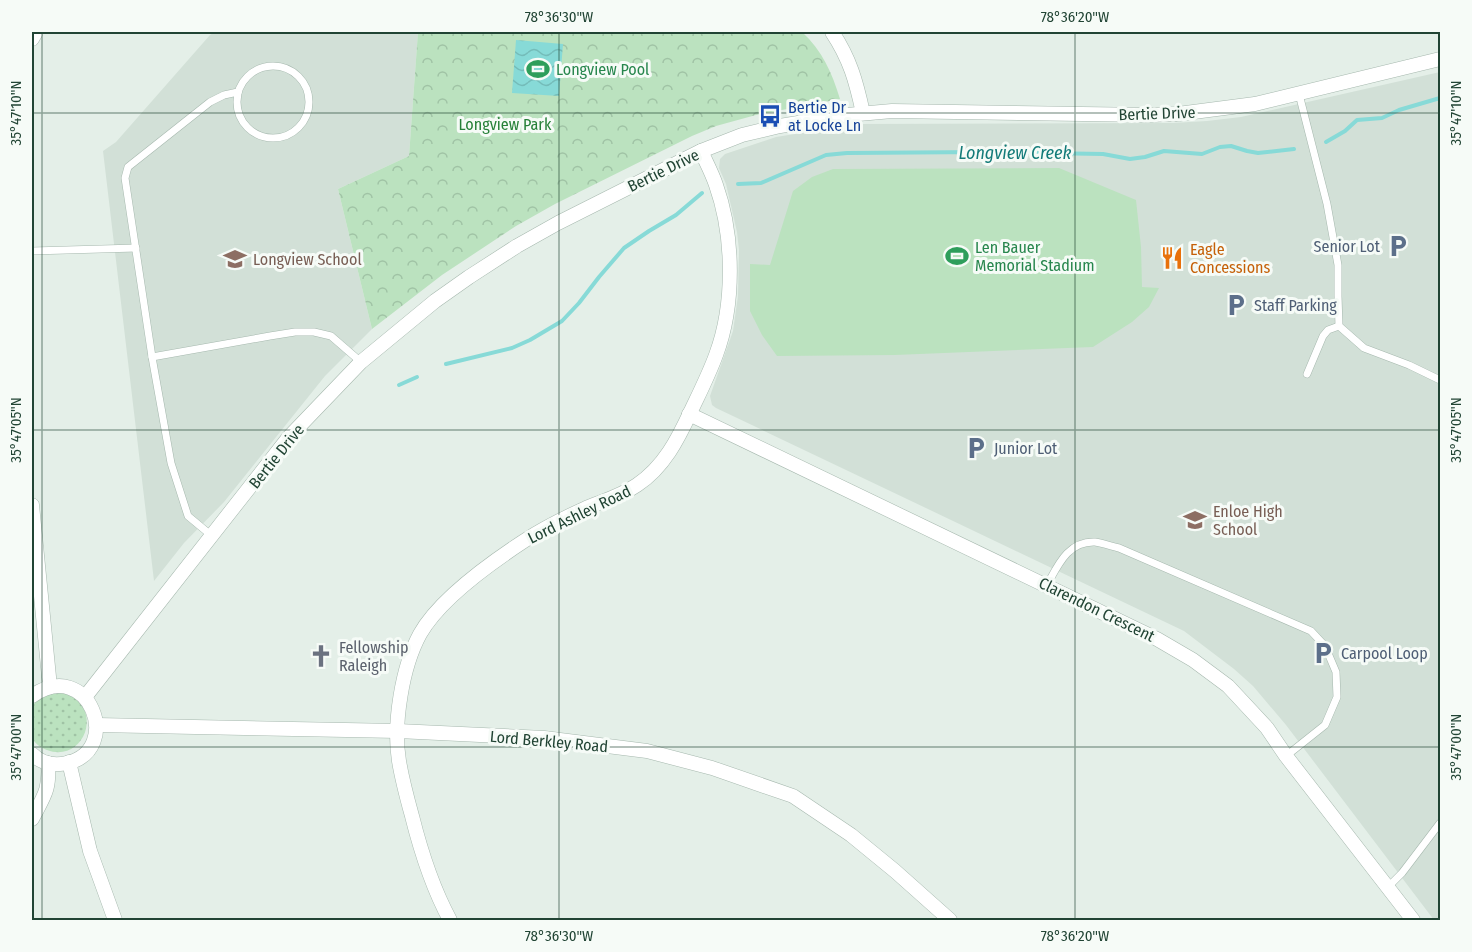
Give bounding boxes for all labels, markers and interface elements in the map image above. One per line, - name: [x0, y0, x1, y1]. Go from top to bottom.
- text: 78°36'30"W: [525, 8, 593, 26]
- text: 78°36'20"W: [1041, 8, 1109, 26]
- sports icon: Longview Pool: [525, 56, 551, 82]
- place label: Longview Pool: [556, 60, 649, 79]
- text: 35°47'10"N: [7, 80, 25, 146]
- text: 35°47'10"N: [1447, 80, 1465, 146]
- place label: Bertie Dr at Locke Ln: [788, 98, 861, 135]
- bus stop icon: Bertie Dr at Locke Ln: [757, 103, 783, 129]
- street label: Bertie Drive: [1118, 103, 1196, 124]
- park label: Longview Park: [459, 115, 552, 134]
- water label: Longview Creek: [958, 142, 1072, 164]
- street label: Bertie Drive: [624, 145, 702, 196]
- parking icon: Senior Lot: [1385, 233, 1411, 259]
- place label: Senior Lot: [1314, 237, 1381, 256]
- place label: Len Bauer Memorial Stadium: [975, 238, 1094, 275]
- place label: Eagle Concessions: [1190, 240, 1270, 277]
- sports icon: Len Bauer Memorial Stadium: [944, 243, 970, 269]
- restaurant icon: Eagle Concessions: [1159, 245, 1185, 271]
- school or university icon: Longview School: [222, 246, 248, 272]
- place label: Longview School: [253, 250, 362, 269]
- parking icon: Staff Parking: [1223, 292, 1249, 318]
- place label: Staff Parking: [1254, 296, 1337, 315]
- text: 35°47'05"N: [7, 397, 25, 463]
- text: 35°47'05"N: [1447, 397, 1465, 463]
- street label: Bertie Drive: [245, 420, 308, 492]
- parking icon: Junior Lot: [963, 435, 989, 461]
- place label: Junior Lot: [994, 439, 1058, 458]
- street label: Lord Ashley Road: [525, 481, 634, 548]
- place label: Enloe High School: [1213, 502, 1283, 539]
- school or university icon: Enloe High School: [1182, 507, 1208, 533]
- street label: Clarendon Crescent: [1036, 573, 1158, 646]
- place label: Fellowship Raleigh: [339, 638, 408, 675]
- parking icon: Carpool Loop: [1310, 640, 1336, 666]
- church icon: Fellowship Raleigh: [308, 643, 334, 669]
- place label: Carpool Loop: [1341, 644, 1428, 663]
- text: 35°47'00"N: [7, 714, 25, 780]
- text: 35°47'00"N: [1447, 714, 1465, 780]
- street label: Lord Berkley Road: [489, 727, 609, 756]
- text: 78°36'30"W: [525, 927, 593, 945]
- text: 78°36'20"W: [1041, 927, 1109, 945]

